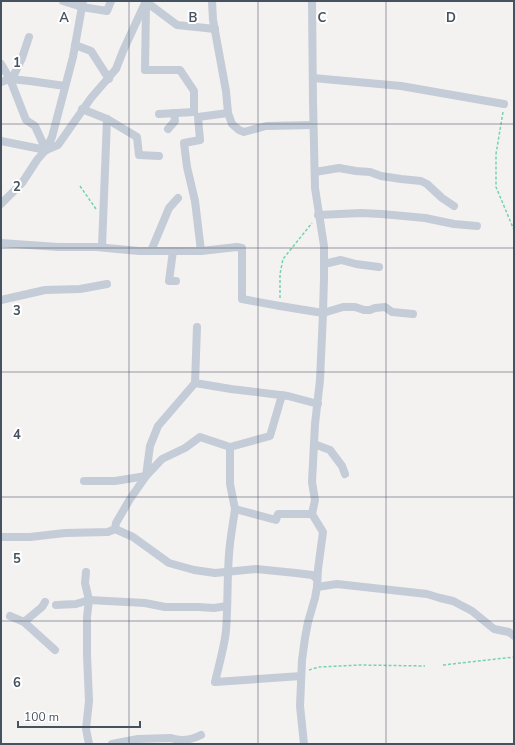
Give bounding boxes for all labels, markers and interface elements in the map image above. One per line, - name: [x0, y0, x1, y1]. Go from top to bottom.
- text: A: [59, 9, 69, 27]
- text: B: [189, 9, 198, 27]
- text: C: [318, 9, 327, 27]
- text: D: [446, 9, 456, 27]
- text: 1: [13, 54, 21, 72]
- text: 2: [13, 178, 21, 196]
- text: 3: [13, 302, 21, 320]
- text: 4: [13, 426, 21, 444]
- text: 5: [13, 550, 21, 568]
- text: 6: [13, 674, 21, 692]
- scale bar: [18, 703, 140, 729]
- text: 100 m: [24, 709, 59, 725]

